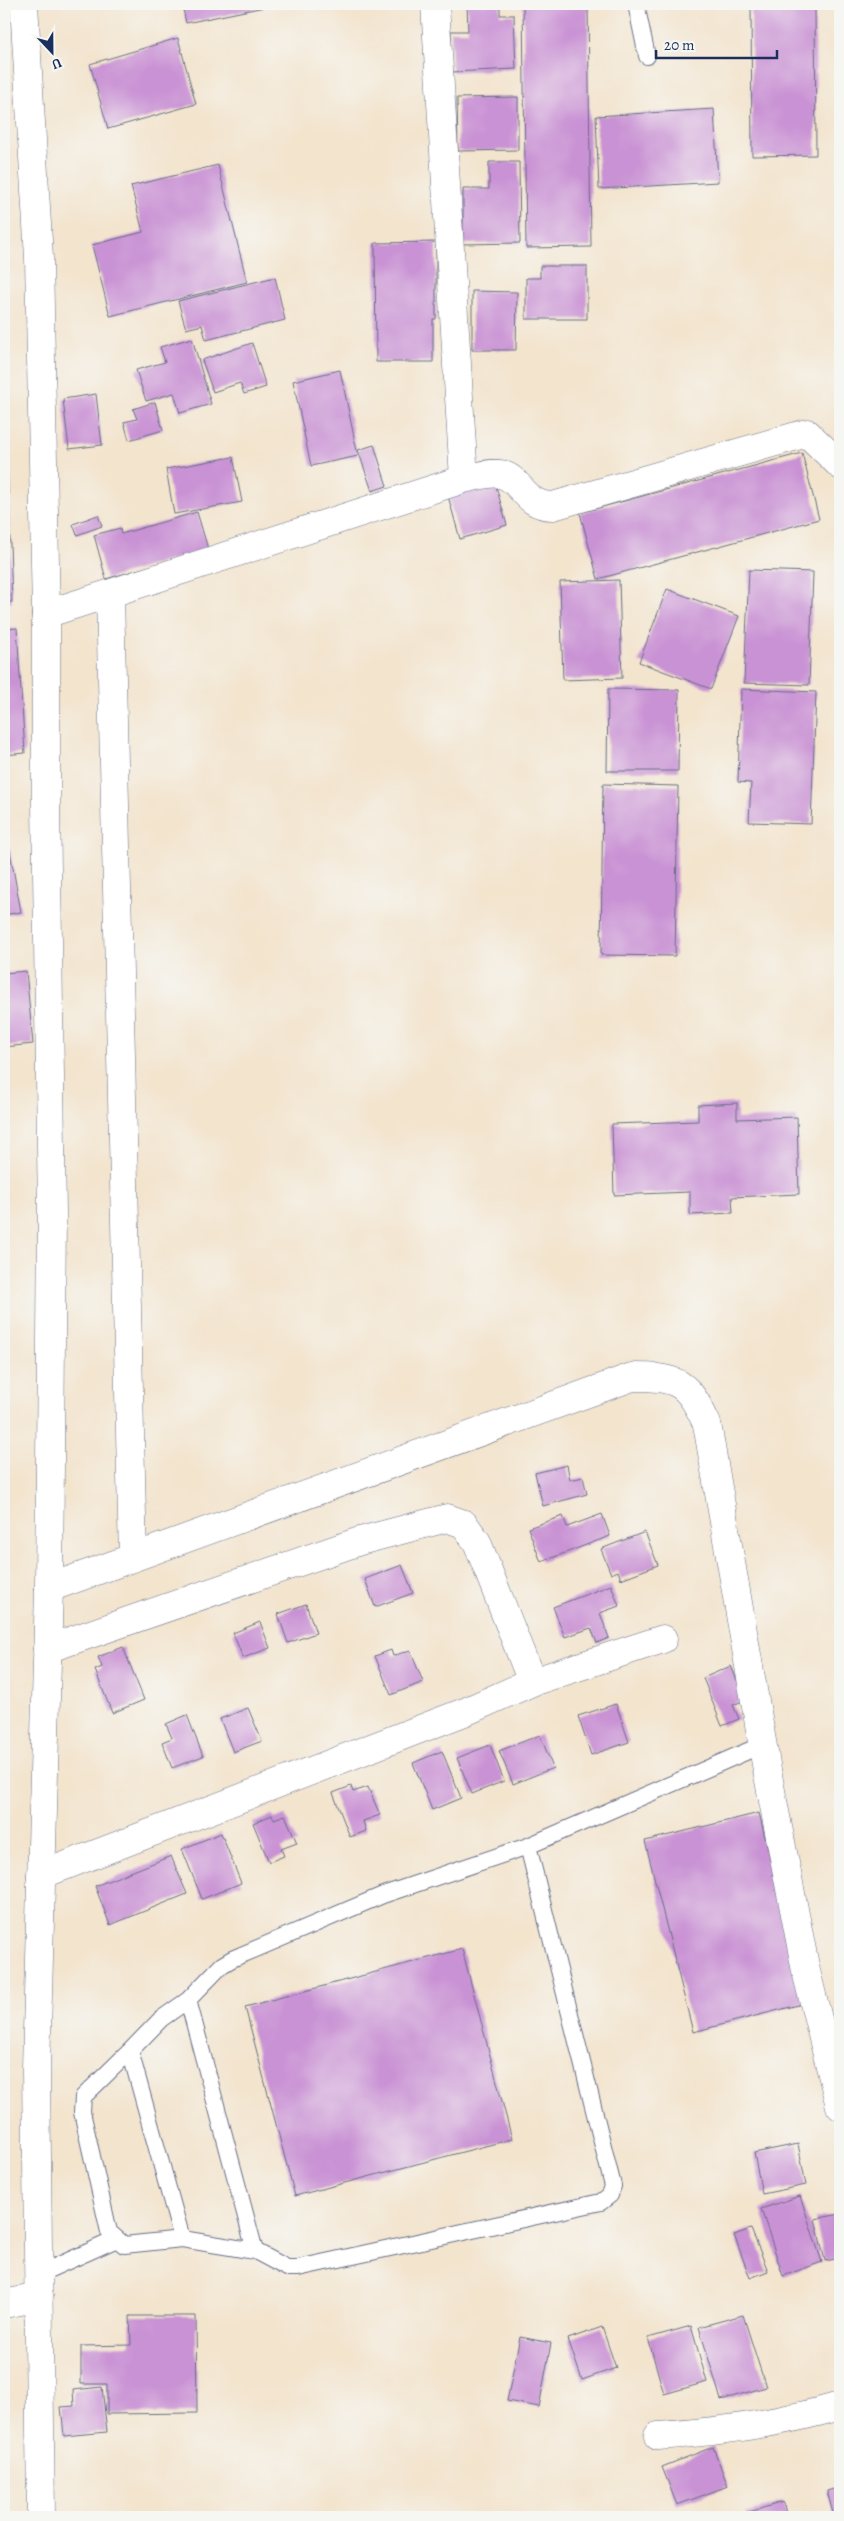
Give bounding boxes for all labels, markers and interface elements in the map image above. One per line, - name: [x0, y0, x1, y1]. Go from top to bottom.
- north arrow: [28, 28, 78, 78]
- scale bar: [656, 28, 778, 60]
- text: 20 m: [664, 35, 695, 55]
- text: U: [49, 53, 65, 74]

